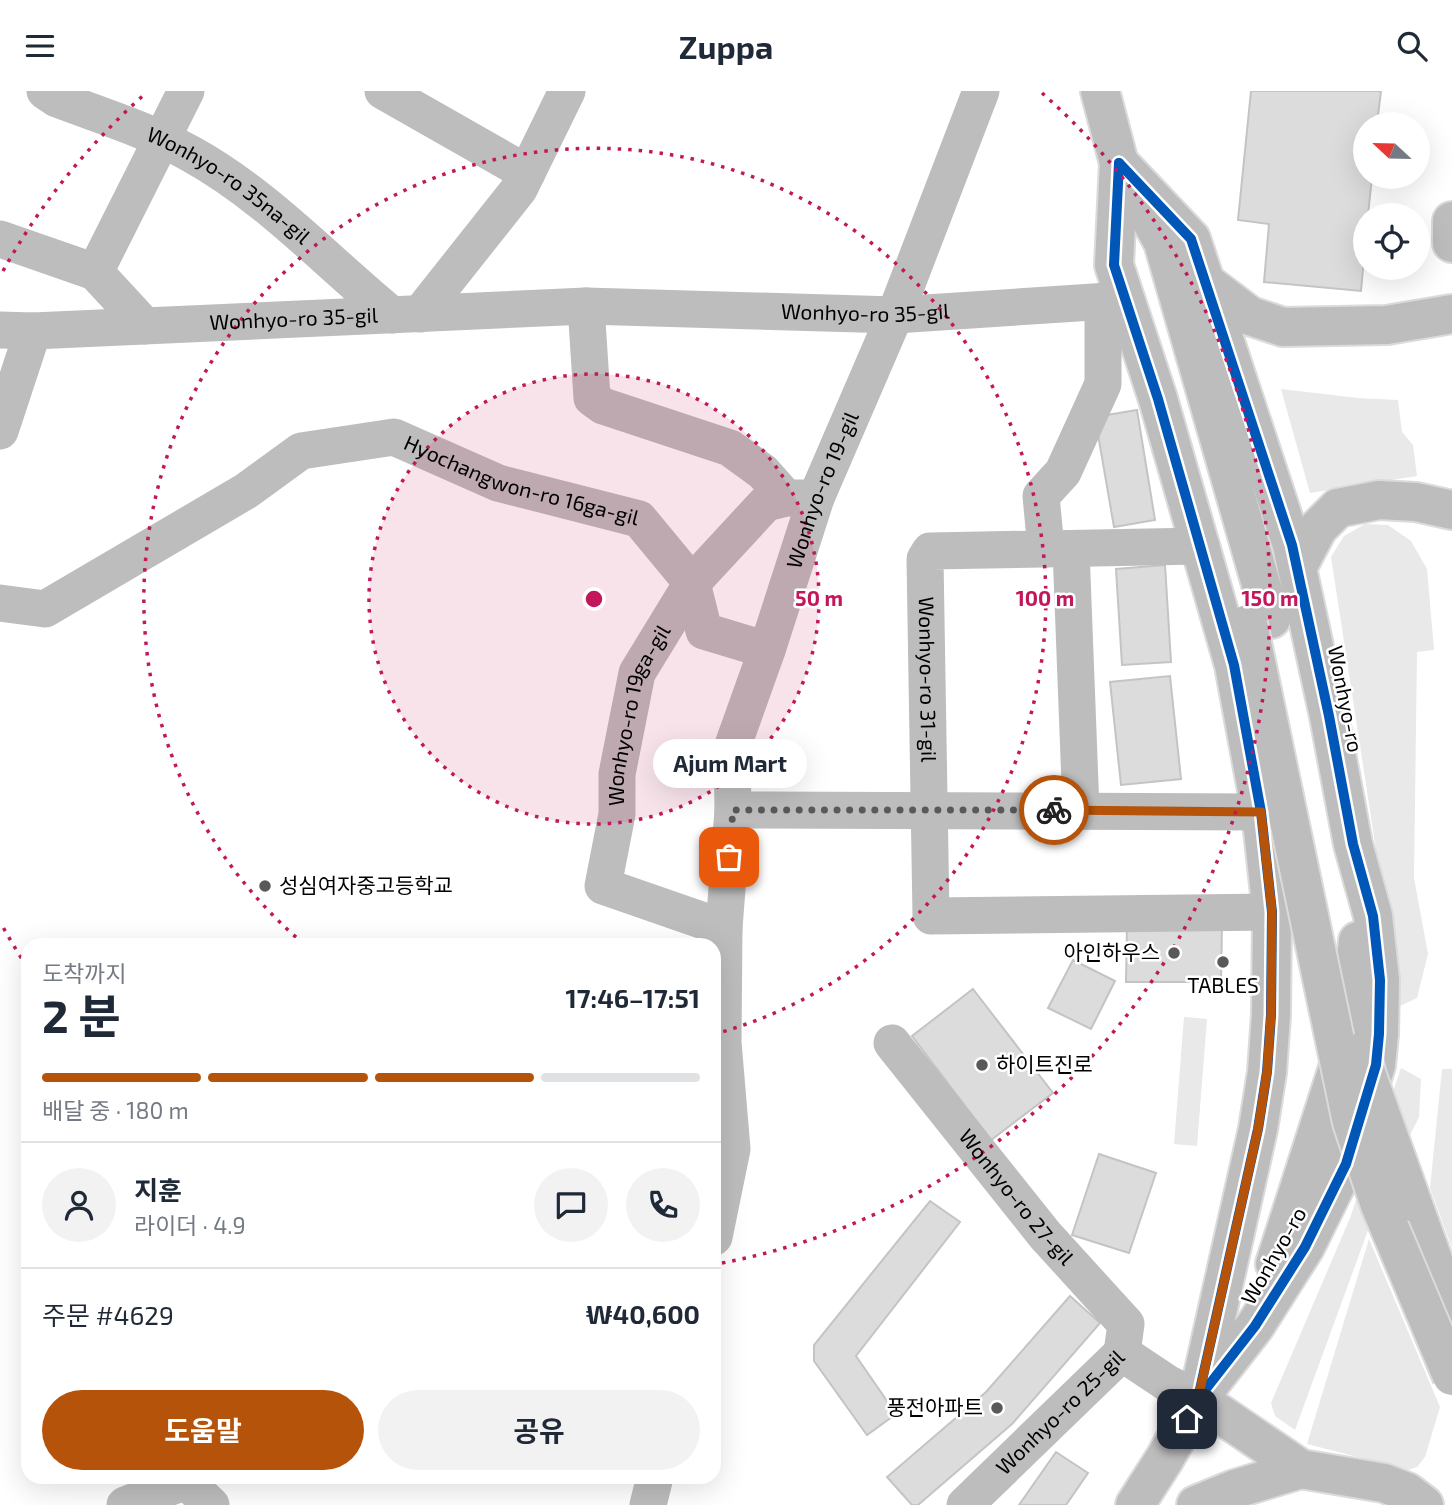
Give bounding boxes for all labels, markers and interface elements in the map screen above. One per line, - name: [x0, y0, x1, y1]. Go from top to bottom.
- icon: menu: [21, 27, 59, 65]
- text: Zuppa: [679, 27, 773, 65]
- icon: search: [1393, 27, 1431, 65]
- north arrow: [1353, 112, 1430, 189]
- map controls: [1353, 112, 1430, 280]
- street label: Wonhyo-ro 35na-gil: [144, 120, 317, 249]
- button: locate: [1353, 203, 1430, 280]
- street label: Wonhyo-ro 35-gil: [781, 297, 951, 326]
- street label: Wonhyo-ro 35-gil: [209, 301, 379, 334]
- street label: Wonhyo-ro 19-gil: [780, 407, 863, 571]
- street label: Hyochangwon-ro 16ga-gil: [401, 429, 643, 530]
- text: 50 m: [795, 585, 843, 610]
- text: 100 m: [1016, 585, 1074, 610]
- text: 150 m: [1242, 585, 1298, 610]
- centre of rings: [582, 587, 606, 611]
- street label: Wonhyo-ro 31-gil: [915, 596, 942, 763]
- street label: Wonhyo-ro 19ga-gil: [603, 619, 675, 806]
- street label: Wonhyo-ro: [1324, 643, 1369, 754]
- callout: Ajum Mart: [652, 738, 806, 787]
- text: Ajum Mart: [673, 749, 787, 777]
- courier: [1019, 775, 1089, 845]
- icon: bike: [1035, 791, 1073, 829]
- pin: [699, 827, 759, 887]
- icon: bag: [710, 838, 748, 876]
- place label: 성심여자중고등학교: [279, 872, 453, 897]
- marker: 성심여자중고등학교: [257, 878, 273, 894]
- place label: 아인하우스: [1063, 939, 1160, 964]
- marker: 아인하우스: [1166, 945, 1182, 961]
- marker: TABLES: [1215, 954, 1231, 970]
- text: 도착까지: [42, 959, 127, 987]
- place label: TABLES: [1187, 972, 1259, 997]
- text: 17:46–17:51: [566, 982, 700, 1013]
- text: 2 분: [42, 987, 121, 1042]
- place label: 하이트진로: [996, 1051, 1093, 1076]
- marker: 하이트진로: [974, 1057, 990, 1073]
- text: 배달 중 · 180 m: [42, 1096, 189, 1124]
- street label: Wonhyo-ro 27-gil: [955, 1124, 1080, 1270]
- button: person: [42, 1168, 116, 1242]
- button: chat: [534, 1168, 608, 1242]
- button: phone: [626, 1168, 700, 1242]
- text: 지훈: [134, 1174, 182, 1205]
- street label: Wonhyo-ro: [1235, 1202, 1311, 1308]
- text: 라이더 · 4.9: [134, 1211, 246, 1239]
- text: ₩40,600: [586, 1298, 700, 1329]
- text: 주문 #4629: [42, 1299, 174, 1330]
- street label: Wonhyo-ro 25-gil: [990, 1343, 1129, 1479]
- pin: [1157, 1389, 1217, 1449]
- button: 도움말: [42, 1390, 364, 1470]
- button: 공유: [378, 1390, 700, 1470]
- place label: 풍전아파트: [886, 1394, 983, 1419]
- marker: 풍전아파트: [989, 1400, 1005, 1416]
- icon: home: [1168, 1400, 1206, 1438]

